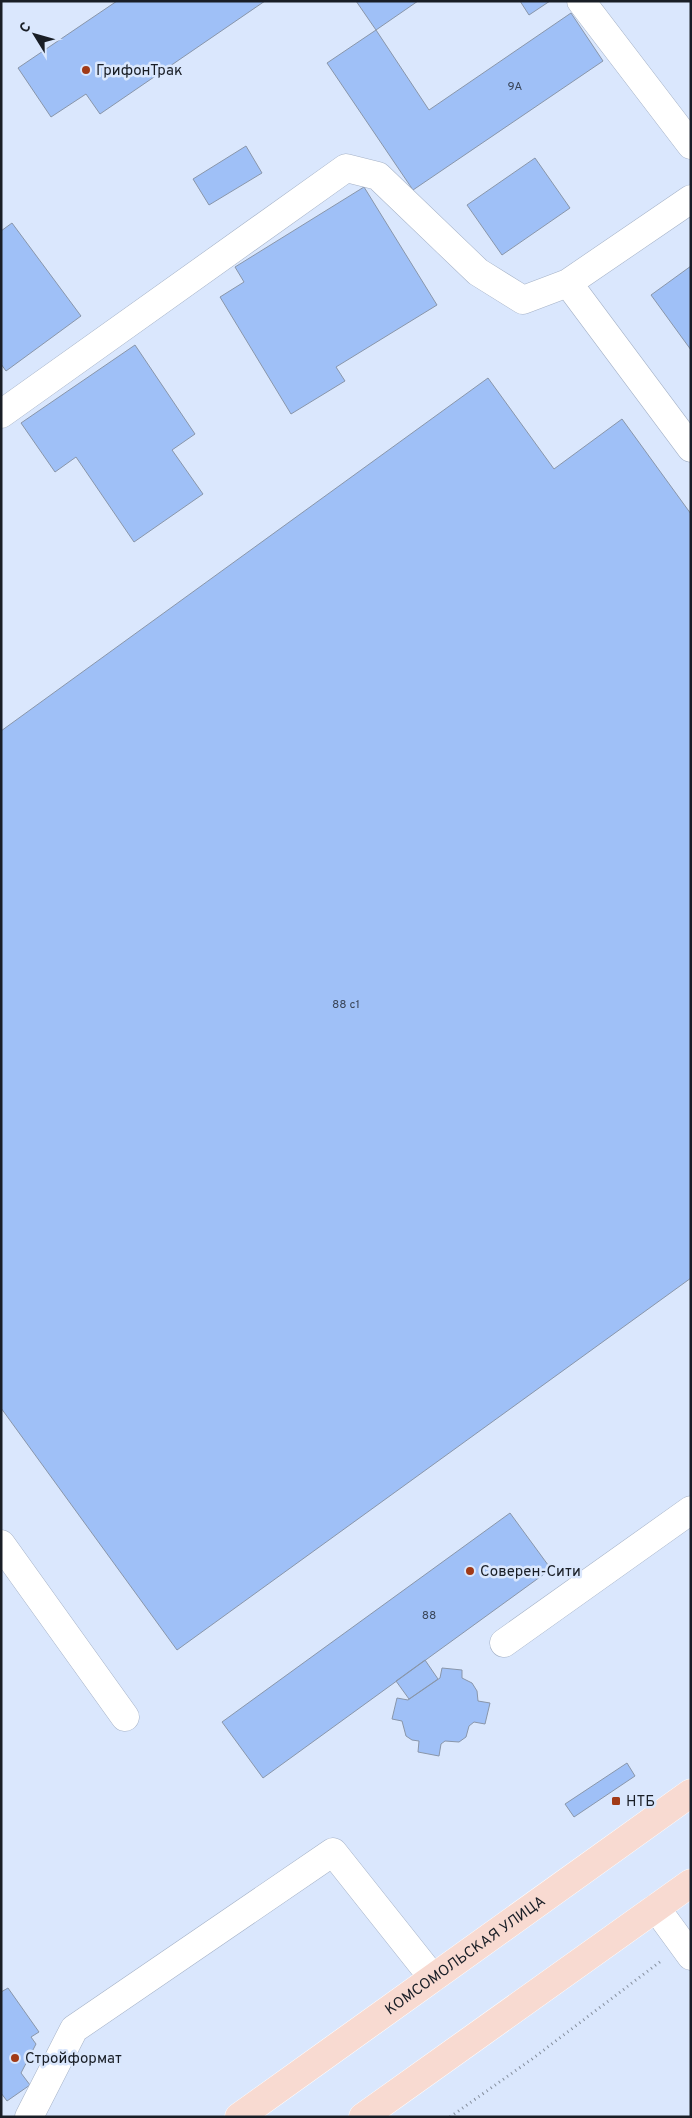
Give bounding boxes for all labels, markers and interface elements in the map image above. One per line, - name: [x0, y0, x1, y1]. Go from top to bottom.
- north arrow: [10, 10, 60, 60]
- text: С: [16, 19, 35, 37]
- place label: ГрифонТрак: [96, 62, 182, 81]
- marker: ГрифонТрак: [80, 64, 92, 76]
- house number: 9А: [508, 79, 522, 95]
- house number: 88 с1: [332, 997, 360, 1013]
- place label: Соверен-Сити: [480, 1563, 581, 1582]
- marker: Соверен-Сити: [464, 1565, 476, 1577]
- house number: 88: [422, 1608, 436, 1624]
- place label: НТБ: [626, 1793, 655, 1812]
- marker: НТБ: [610, 1795, 622, 1807]
- street label: КОМСОМОЛЬСКАЯ УЛИЦА: [382, 1892, 550, 2020]
- place label: Стройформат: [25, 2050, 122, 2069]
- marker: Стройформат: [9, 2052, 21, 2064]

